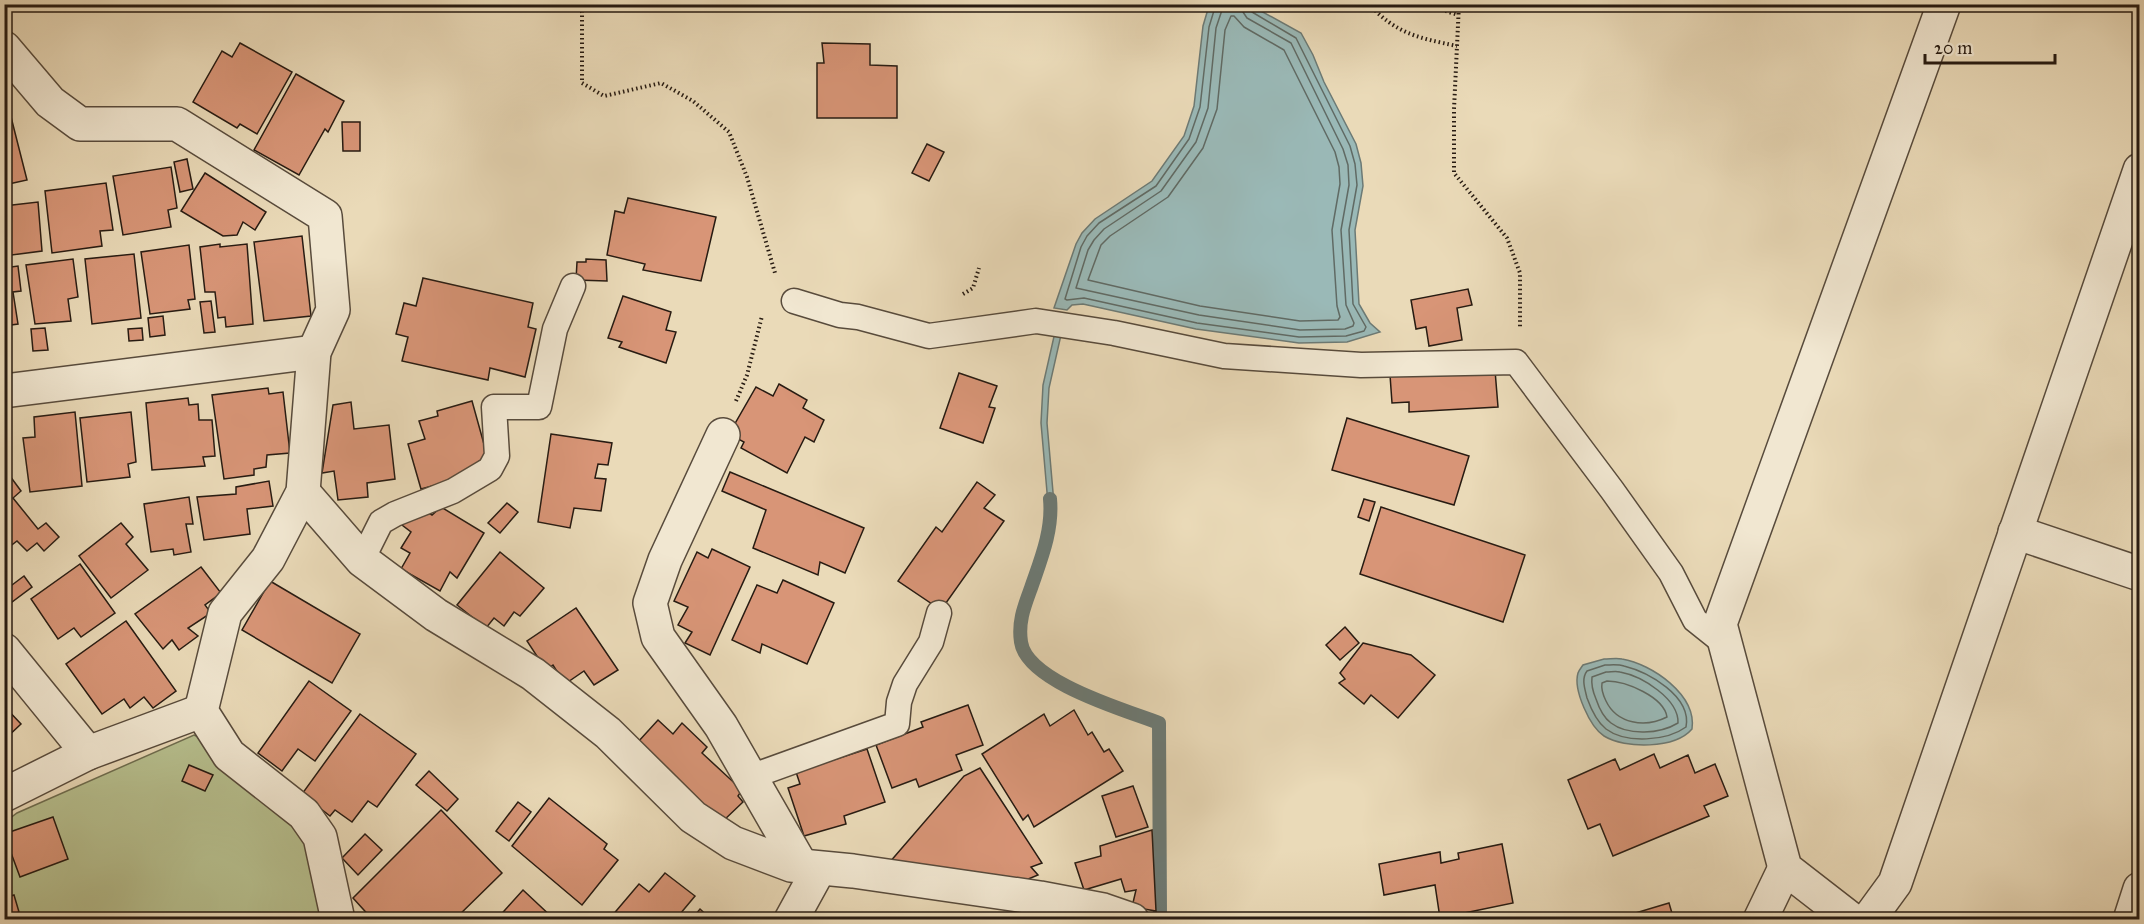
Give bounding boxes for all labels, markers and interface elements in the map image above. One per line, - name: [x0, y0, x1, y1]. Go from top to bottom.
- scale bar: [1925, 27, 2056, 65]
- text: 20 m: [1934, 37, 1972, 59]

